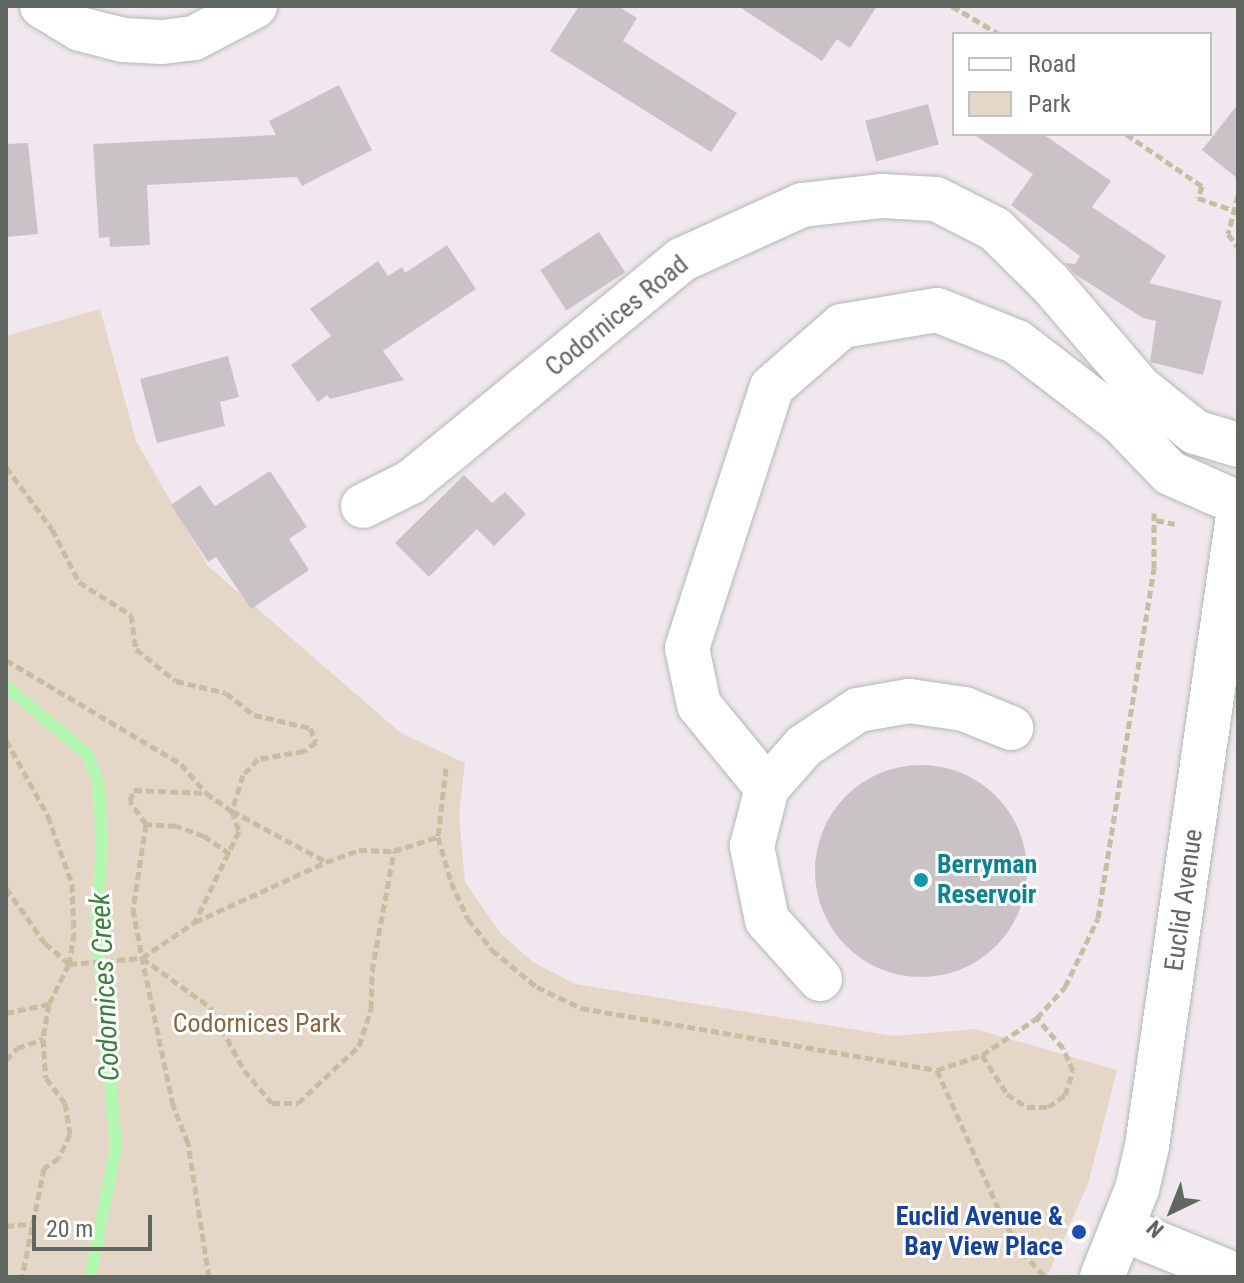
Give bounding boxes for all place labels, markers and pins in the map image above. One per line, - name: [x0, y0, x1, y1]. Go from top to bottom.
- place label: Berryman Reservoir: [937, 849, 1037, 910]
- marker: Berryman Reservoir: [912, 871, 930, 889]
- place label: Euclid Avenue & Bay View Place: [896, 1201, 1063, 1262]
- marker: Euclid Avenue & Bay View Place: [1070, 1223, 1088, 1241]

